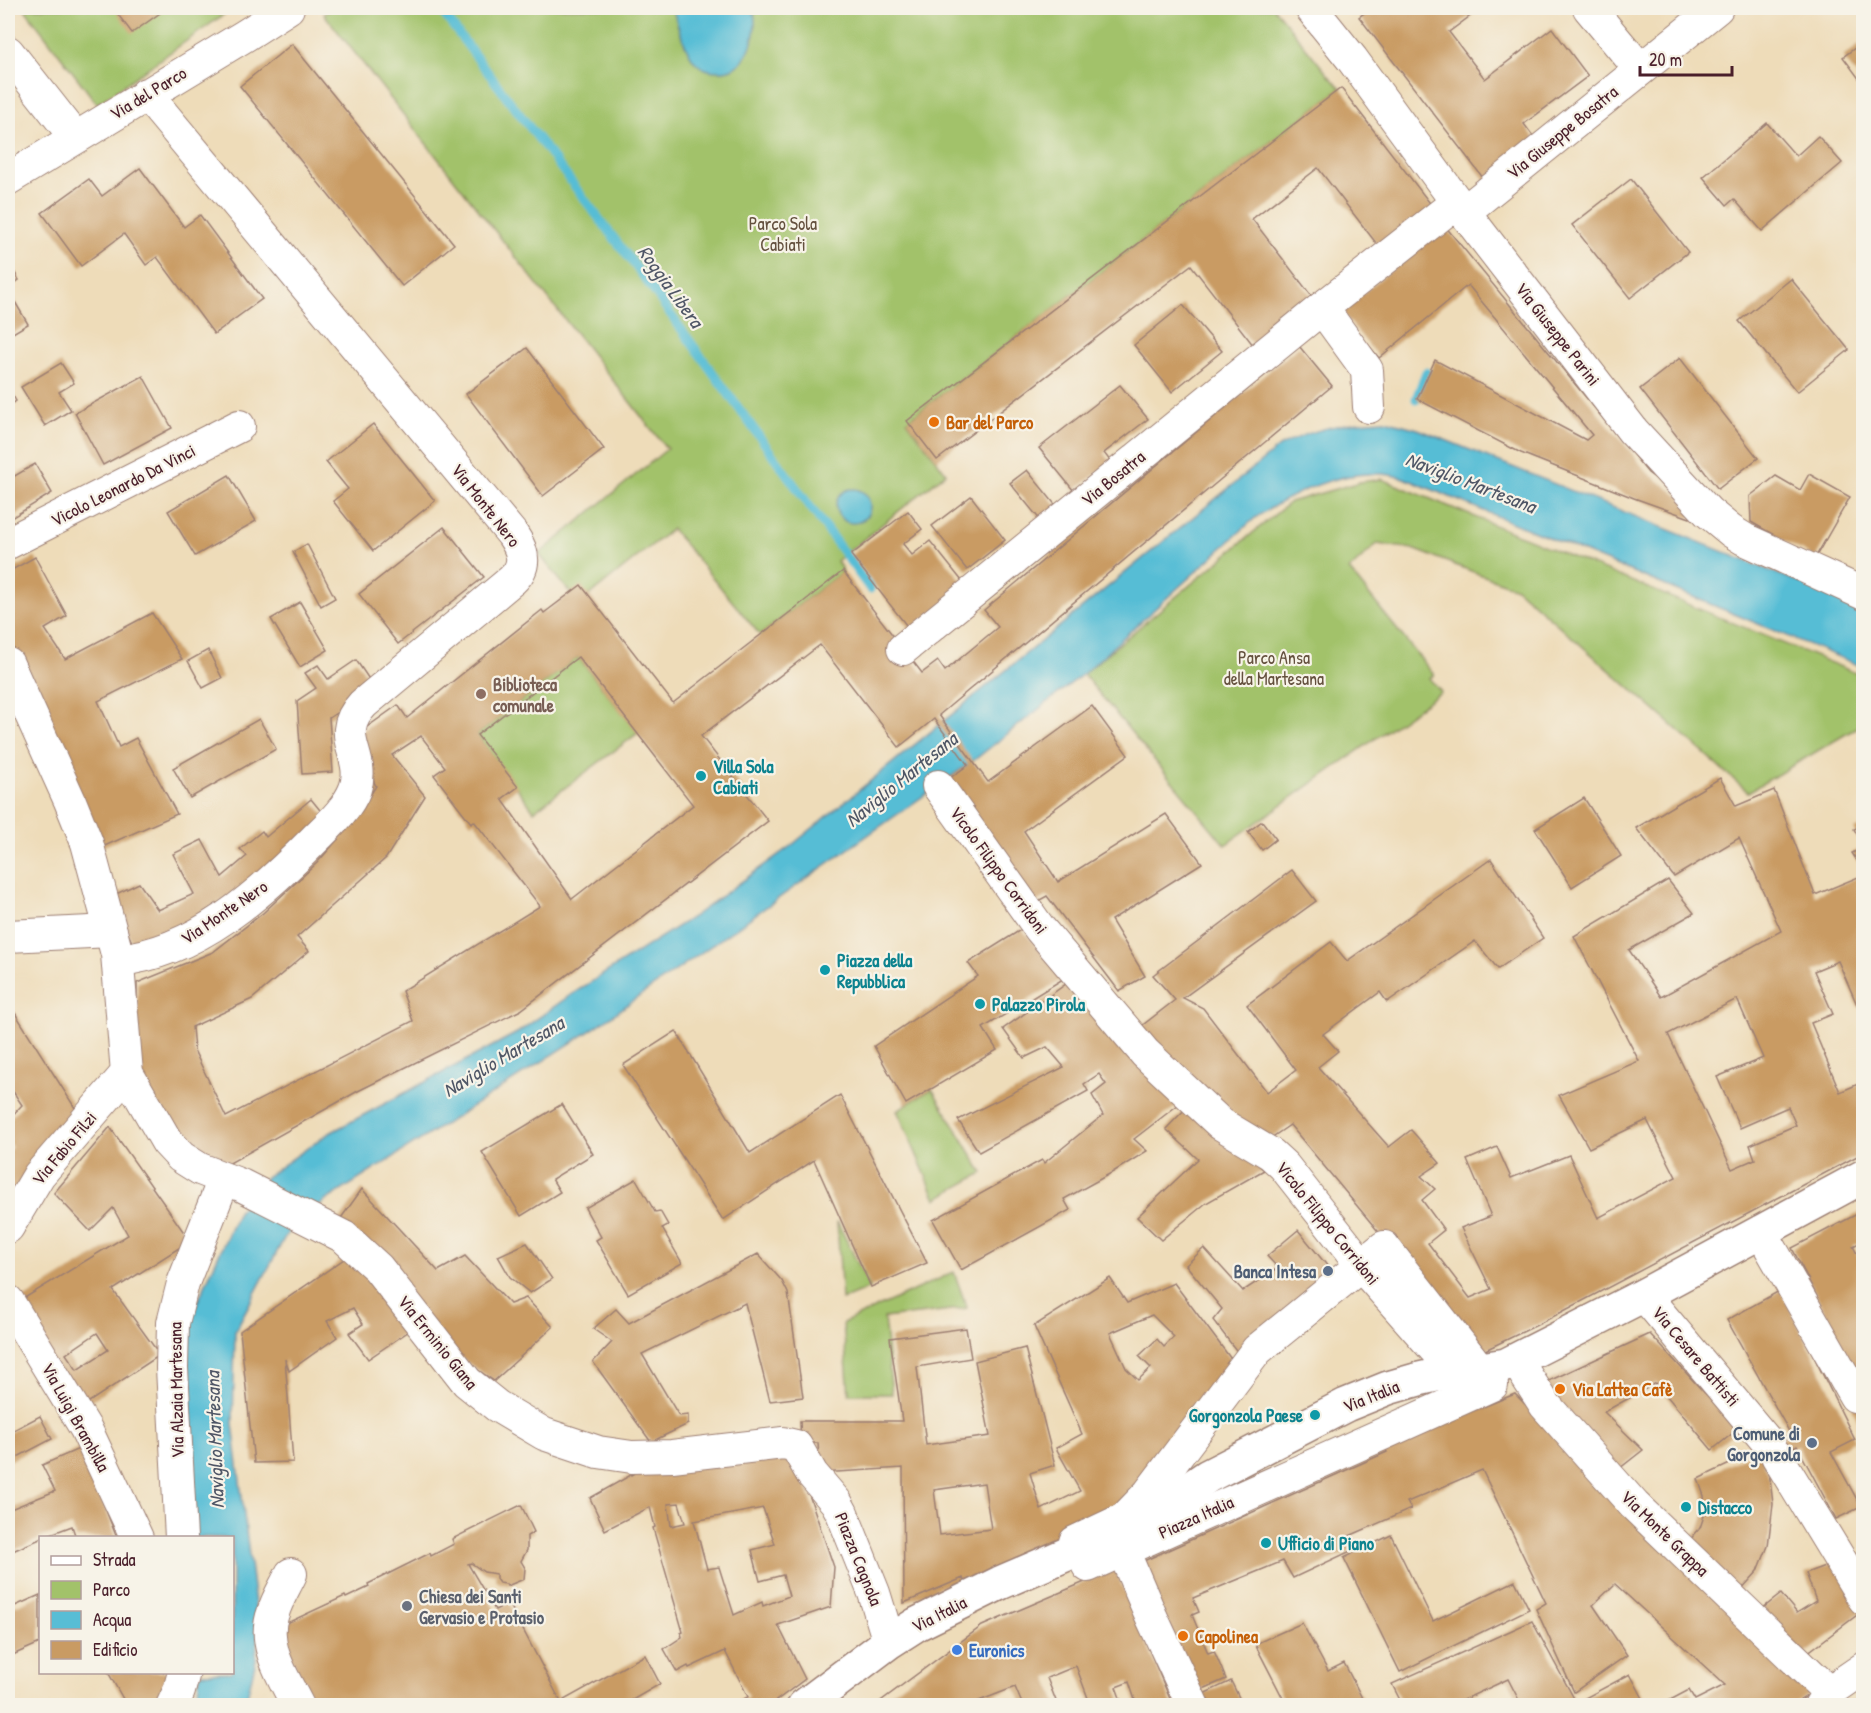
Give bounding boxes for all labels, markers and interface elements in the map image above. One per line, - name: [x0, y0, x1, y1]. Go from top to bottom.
- scale bar: [1640, 39, 1732, 77]
- text: 20 m: [1649, 47, 1682, 72]
- street label: Via del Parco: [105, 60, 191, 126]
- street label: Via Giuseppe Bosatra: [1501, 79, 1623, 185]
- park label: Parco Sola Cabiati: [749, 211, 817, 257]
- water label: Roggia Libera: [631, 239, 711, 335]
- street label: Via Giuseppe Parini: [1510, 277, 1606, 391]
- place label: Bar del Parco: [946, 410, 1034, 435]
- marker: Bar del Parco: [927, 415, 941, 429]
- street label: Vicolo Leonardo Da Vinci: [46, 438, 200, 532]
- street label: Via Bosatra: [1076, 444, 1150, 512]
- water label: Naviglio Martesana: [1402, 445, 1542, 521]
- street label: Via Monte Nero: [445, 458, 527, 552]
- park label: Parco Ansa della Martesana: [1224, 645, 1324, 691]
- place label: Biblioteca comunale: [493, 672, 558, 718]
- marker: Biblioteca comunale: [474, 687, 488, 701]
- water label: Naviglio Martesana: [839, 724, 965, 833]
- place label: Villa Sola Cabiati: [713, 754, 774, 800]
- marker: Villa Sola Cabiati: [694, 769, 708, 783]
- street label: Vicolo Filippo Corridoni: [944, 801, 1054, 939]
- street label: Via Monte Nero: [176, 874, 272, 950]
- place label: Piazza della Repubblica: [837, 948, 913, 995]
- marker: Piazza della Repubblica: [818, 963, 832, 977]
- place label: Palazzo Pirola: [992, 992, 1086, 1017]
- marker: Palazzo Pirola: [973, 997, 987, 1011]
- water label: Naviglio Martesana: [437, 1008, 571, 1104]
- street label: Via Fabio Filzi: [26, 1106, 102, 1190]
- street label: Vicolo Filippo Corridoni: [1270, 1156, 1386, 1290]
- place label: Banca Intesa: [1234, 1259, 1317, 1284]
- marker: Banca Intesa: [1321, 1264, 1335, 1278]
- street label: Via Erminio Giana: [392, 1289, 484, 1395]
- street label: Via Cesare Battisti: [1646, 1300, 1746, 1412]
- street label: Via Alzaia Martesana: [162, 1322, 190, 1458]
- street label: Via Luigi Brambilla: [36, 1358, 116, 1476]
- water label: Naviglio Martesana: [198, 1369, 231, 1509]
- street label: Via Italia: [1339, 1373, 1403, 1419]
- place label: Via Lattea Cafè: [1572, 1377, 1673, 1402]
- marker: Via Lattea Cafè: [1553, 1382, 1567, 1396]
- place label: Gorgonzola Paese: [1189, 1403, 1304, 1429]
- marker: Gorgonzola Paese: [1308, 1408, 1322, 1422]
- place label: Comune di Gorgonzola: [1727, 1421, 1801, 1468]
- marker: Comune di Gorgonzola: [1805, 1436, 1819, 1450]
- street label: Via Monte Grappa: [1615, 1484, 1715, 1582]
- street label: Piazza Italia: [1155, 1489, 1237, 1545]
- place label: Distacco: [1698, 1495, 1753, 1520]
- marker: Distacco: [1679, 1500, 1693, 1514]
- street label: Piazza Cagnola: [829, 1509, 889, 1609]
- place label: Ufficio di Piano: [1278, 1531, 1375, 1556]
- legend: [39, 1536, 234, 1674]
- marker: Ufficio di Piano: [1259, 1536, 1273, 1550]
- text: Strada: [93, 1547, 136, 1572]
- text: Parco: [93, 1577, 130, 1602]
- place label: Chiesa dei Santi Gervasio e Protasio: [419, 1584, 545, 1630]
- street label: Via Italia: [907, 1590, 971, 1638]
- marker: Chiesa dei Santi Gervasio e Protasio: [400, 1599, 414, 1613]
- text: Acqua: [93, 1607, 131, 1632]
- place label: Capolinea: [1195, 1624, 1259, 1650]
- marker: Capolinea: [1176, 1629, 1190, 1643]
- text: Edificio: [93, 1637, 137, 1662]
- place label: Euronics: [969, 1638, 1024, 1663]
- marker: Euronics: [950, 1643, 964, 1657]

